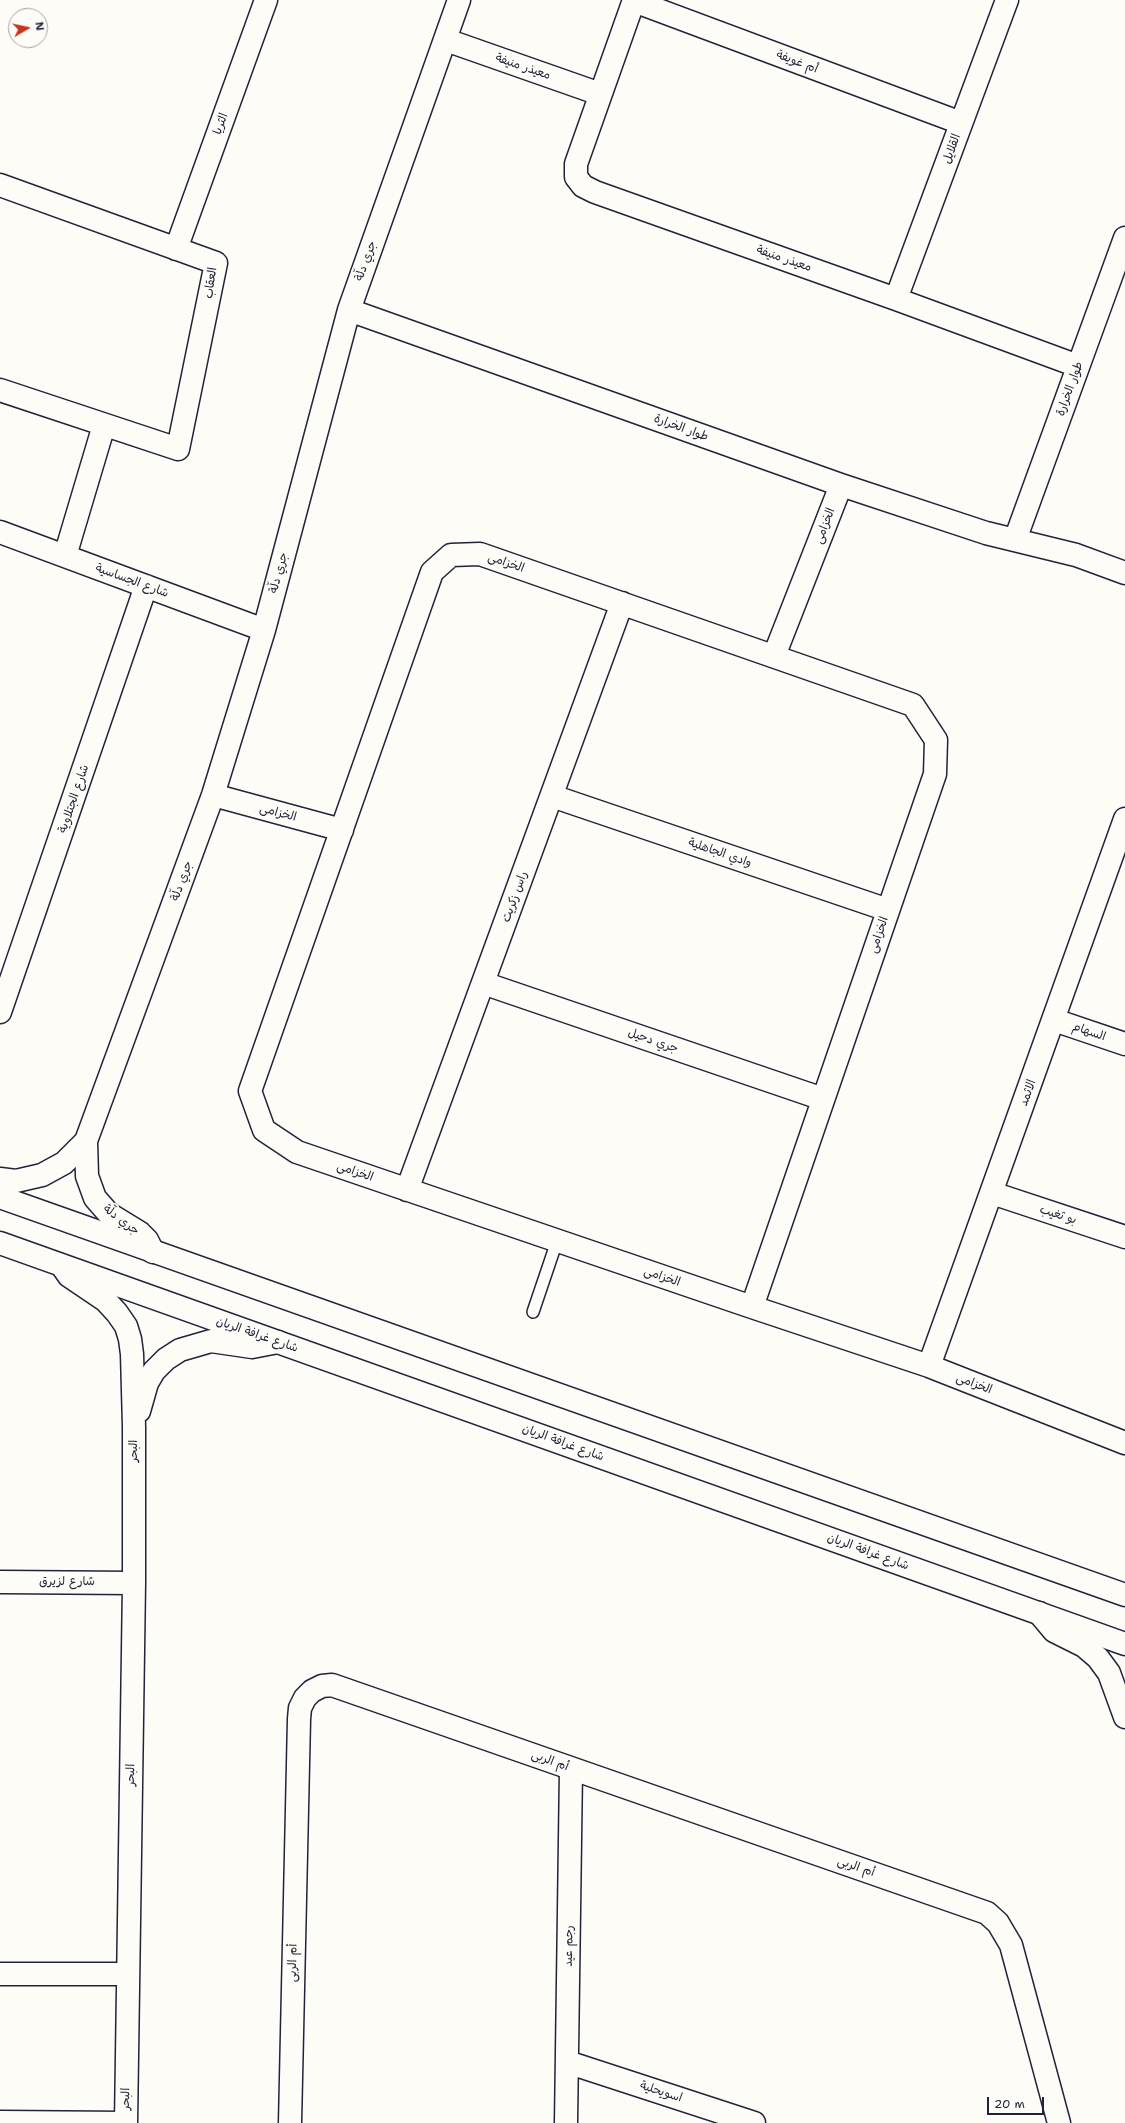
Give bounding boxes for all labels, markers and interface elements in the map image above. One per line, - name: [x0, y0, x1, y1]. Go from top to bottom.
- north arrow: [8, 8, 48, 48]
- text: N: [31, 21, 47, 32]
- street label: أم غويفة: [774, 47, 820, 77]
- street label: معيذر منيفة: [493, 51, 553, 83]
- street label: الثريا: [210, 111, 232, 137]
- street label: القلايل: [940, 132, 964, 166]
- street label: جري دلّة: [352, 239, 380, 283]
- street label: معيذر منيفة: [754, 243, 814, 275]
- street label: العقاب: [202, 266, 220, 300]
- street label: طوار الخرارة: [1053, 360, 1087, 418]
- street label: طوار الخرارة: [652, 411, 710, 445]
- street label: الخزامى: [812, 506, 838, 546]
- street label: الخزامى: [486, 550, 526, 576]
- street label: جري دلّة: [267, 551, 291, 595]
- street label: شارع الجساسية: [93, 561, 171, 601]
- street label: شارع الجتلاوية: [56, 763, 92, 835]
- street label: الخزامى: [258, 801, 298, 825]
- street label: وادي الجاهلية: [686, 835, 754, 871]
- street label: جري دلّة: [168, 859, 196, 903]
- street label: راس زكريت: [499, 870, 531, 924]
- street label: الخزامى: [866, 915, 892, 955]
- street label: السهام: [1070, 1020, 1108, 1044]
- street label: جري دحيل: [626, 1026, 680, 1056]
- street label: الاثمد: [1017, 1078, 1039, 1108]
- street label: الخزامى: [335, 1159, 375, 1185]
- street label: جري دلّة: [100, 1202, 142, 1238]
- street label: بو ثغيب: [1038, 1202, 1078, 1228]
- street label: الخزامى: [642, 1264, 682, 1290]
- street label: شارع غرافة الريان: [214, 1314, 300, 1356]
- street label: الخزامى: [954, 1371, 994, 1397]
- street label: شارع غرافة الريان: [520, 1422, 606, 1464]
- street label: البحر: [127, 1440, 141, 1462]
- street label: شارع غرافة الريان: [825, 1531, 911, 1573]
- street label: شارع لزيرق: [39, 1575, 95, 1589]
- street label: أم الربى: [529, 1748, 571, 1774]
- street label: البحر: [124, 1764, 138, 1786]
- street label: أم الربى: [835, 1854, 877, 1880]
- street label: رجم عيد: [561, 1925, 577, 1967]
- street label: أم الربى: [285, 1944, 301, 1982]
- street label: اسويحلية: [638, 2078, 684, 2106]
- street label: البحر: [119, 2088, 133, 2110]
- scale bar: [989, 2089, 1046, 2115]
- text: 20 m: [994, 2096, 1025, 2112]

